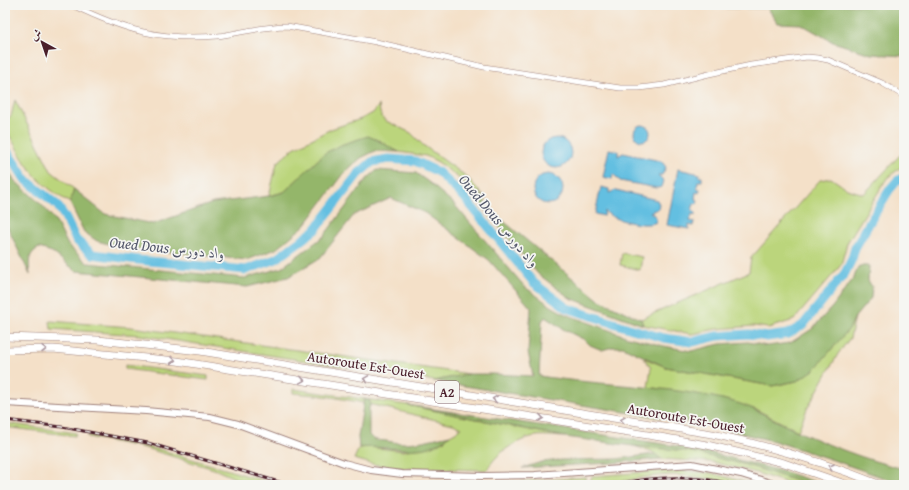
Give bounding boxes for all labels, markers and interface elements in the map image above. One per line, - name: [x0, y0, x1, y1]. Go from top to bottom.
- north arrow: [22, 22, 62, 62]
- text: ش: [26, 25, 45, 44]
- water label: Oued Dous واد دورس: [454, 170, 545, 272]
- water label: Oued Dous واد دورس: [108, 231, 226, 264]
- one-way arrow: [41, 345, 47, 353]
- street label: Autoroute Est-Ouest: [306, 346, 426, 384]
- one-way arrow: [170, 356, 177, 365]
- one-way arrow: [299, 375, 305, 384]
- one-way arrow: [363, 375, 369, 384]
- road number: A2: [435, 381, 459, 403]
- one-way arrow: [491, 395, 498, 404]
- street label: Autoroute Est-Ouest: [626, 398, 746, 438]
- one-way arrow: [538, 413, 544, 422]
- one-way arrow: [620, 416, 626, 425]
- one-way arrow: [828, 463, 835, 471]

